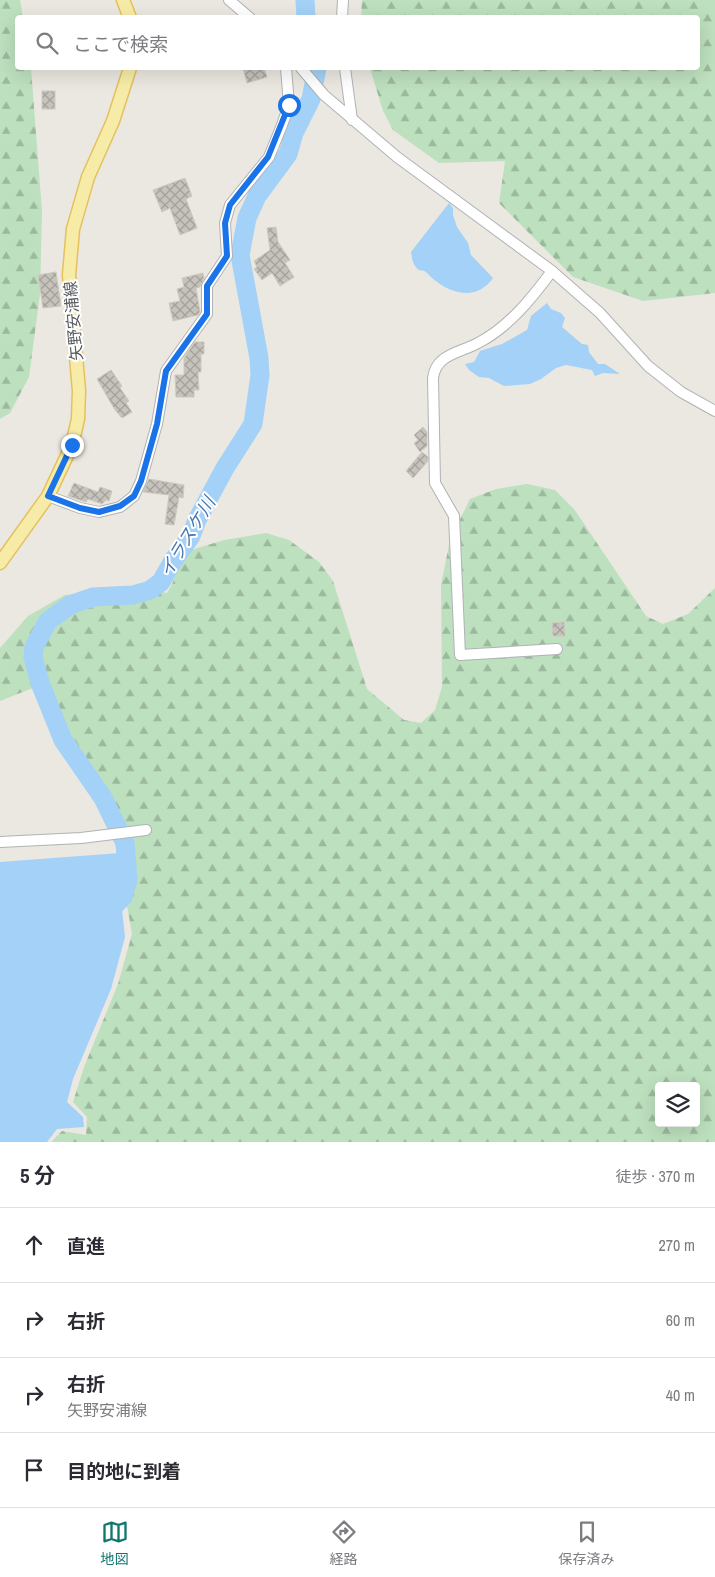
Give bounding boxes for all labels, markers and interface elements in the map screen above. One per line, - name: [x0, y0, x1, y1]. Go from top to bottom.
- search box: [15, 15, 700, 70]
- icon: search: [33, 29, 61, 57]
- text: ここで検索: [73, 31, 168, 57]
- route start: [278, 94, 301, 117]
- street label: 矢野安浦線: [59, 280, 87, 362]
- route end: [61, 434, 84, 457]
- water label: イラスケ川: [153, 490, 222, 582]
- map controls: [655, 1082, 700, 1127]
- button: layers: [655, 1082, 700, 1127]
- text: 5 分: [20, 1161, 55, 1190]
- text: 徒歩 · 370 m: [616, 1165, 695, 1187]
- icon: ahead: [20, 1231, 48, 1259]
- text: 直進: [67, 1233, 105, 1259]
- text: 270 m: [659, 1234, 695, 1256]
- icon: right: [20, 1306, 48, 1334]
- text: 右折: [67, 1308, 105, 1334]
- text: 60 m: [666, 1309, 695, 1331]
- text: 右折: [67, 1371, 105, 1397]
- icon: right: [20, 1381, 48, 1409]
- text: 40 m: [666, 1384, 695, 1406]
- text: 矢野安浦線: [67, 1399, 147, 1421]
- icon: arrive: [20, 1456, 48, 1484]
- text: 目的地に到着: [67, 1458, 181, 1484]
- tab: 地図: [101, 1518, 129, 1568]
- tab: 経路: [330, 1518, 358, 1568]
- tab: 保存済み: [559, 1518, 615, 1568]

